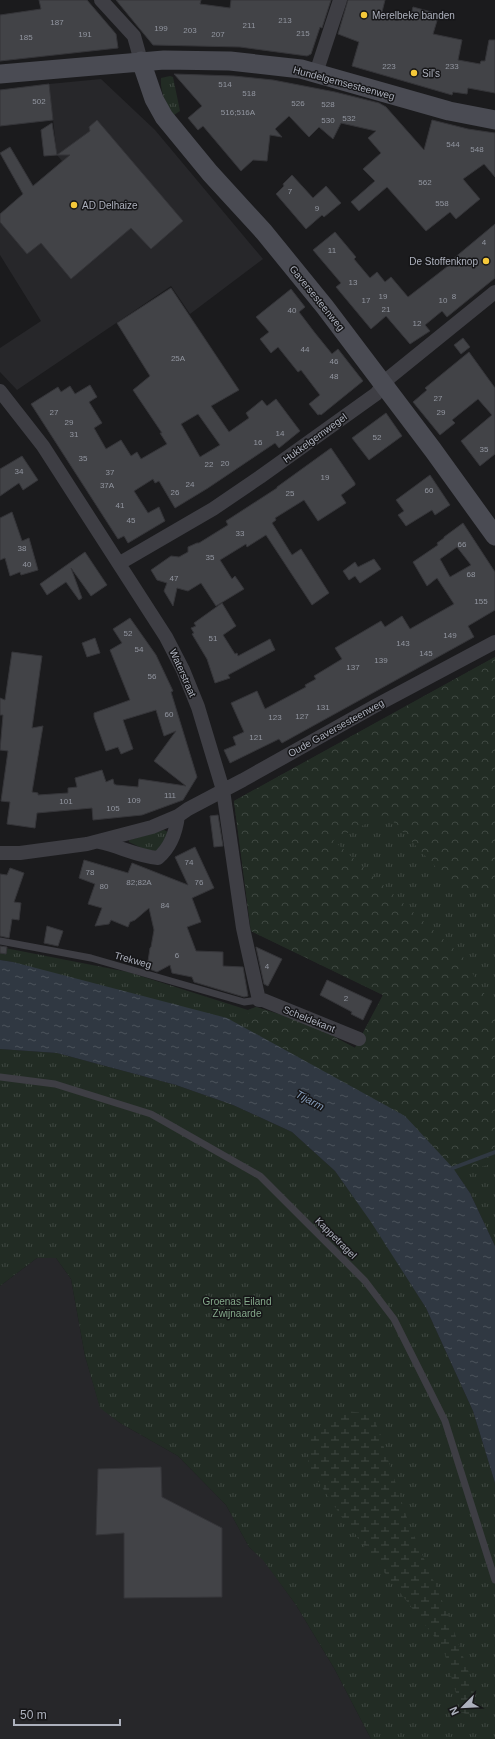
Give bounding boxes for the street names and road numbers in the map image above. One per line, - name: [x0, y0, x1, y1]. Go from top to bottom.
- street label: Hundelgemsesteenweg: [292, 64, 396, 102]
- street label: Gaversesteenweg: [287, 263, 347, 333]
- street label: Hukkelgemwegel: [281, 411, 349, 465]
- street label: Waterstraat: [168, 647, 199, 699]
- street label: Oude Gaversesteenweg: [286, 697, 386, 759]
- street label: Trekweg: [113, 949, 153, 971]
- street label: Scheldekant: [281, 1004, 337, 1034]
- street label: Kappetragel: [313, 1215, 359, 1261]

